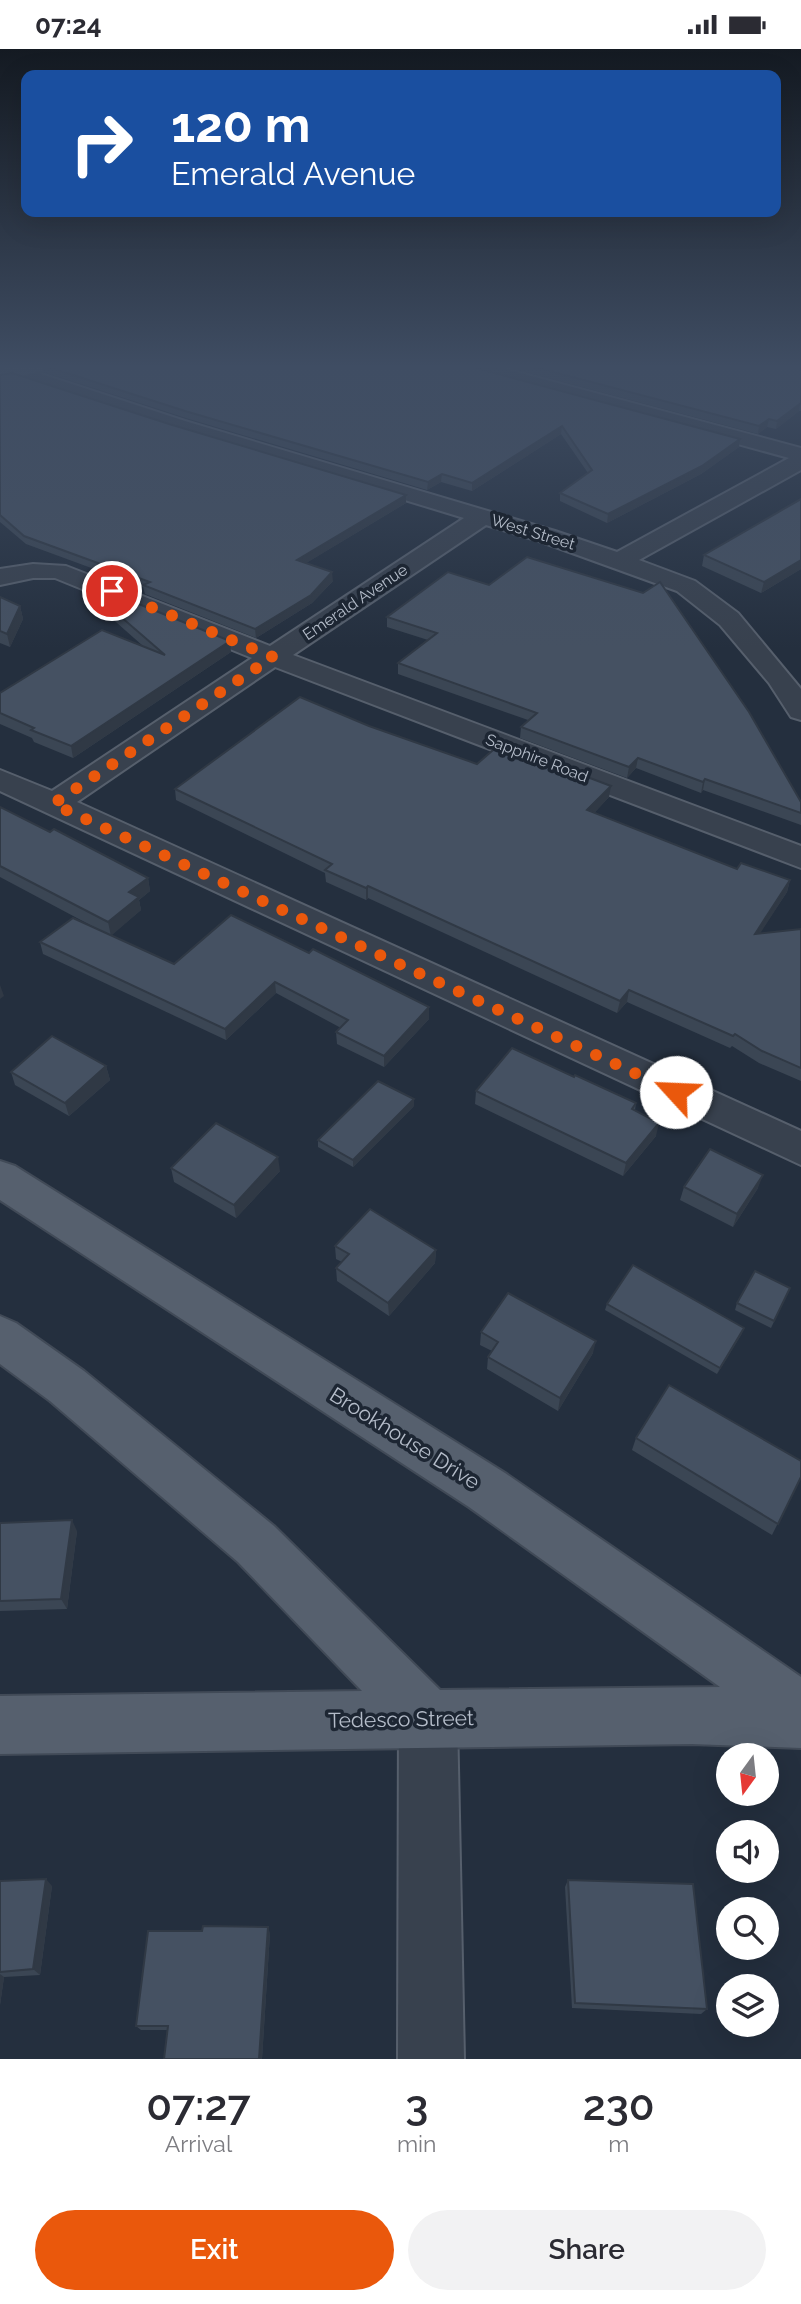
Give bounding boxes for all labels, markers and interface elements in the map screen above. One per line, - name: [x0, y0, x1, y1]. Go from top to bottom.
- text: 07:24: [35, 10, 101, 40]
- text: 120 m: [171, 96, 310, 153]
- icon: right: [56, 98, 147, 189]
- text: Emerald Avenue: [171, 155, 415, 192]
- street label: West Street: [489, 510, 578, 554]
- street label: Emerald Avenue: [299, 560, 411, 644]
- pin: [82, 561, 142, 621]
- icon: arrive: [93, 572, 131, 610]
- street label: Sapphire Road: [483, 730, 591, 786]
- position arrow: [639, 1055, 713, 1129]
- street label: Brookhouse Drive: [325, 1382, 485, 1494]
- street label: Tedesco Street: [328, 1705, 474, 1733]
- north arrow: [716, 1743, 779, 1806]
- map controls: [716, 1743, 779, 2037]
- button: sound: [716, 1820, 779, 1883]
- button: search: [716, 1897, 779, 1960]
- button: layers: [716, 1974, 779, 2037]
- text: 07:27: [146, 2081, 251, 2130]
- text: 3: [405, 2081, 428, 2130]
- text: 230: [583, 2081, 655, 2130]
- text: Arrival: [165, 2130, 232, 2157]
- text: min: [397, 2130, 436, 2157]
- text: m: [608, 2130, 629, 2157]
- button: Exit: [35, 2210, 394, 2290]
- button: Share: [408, 2210, 766, 2290]

